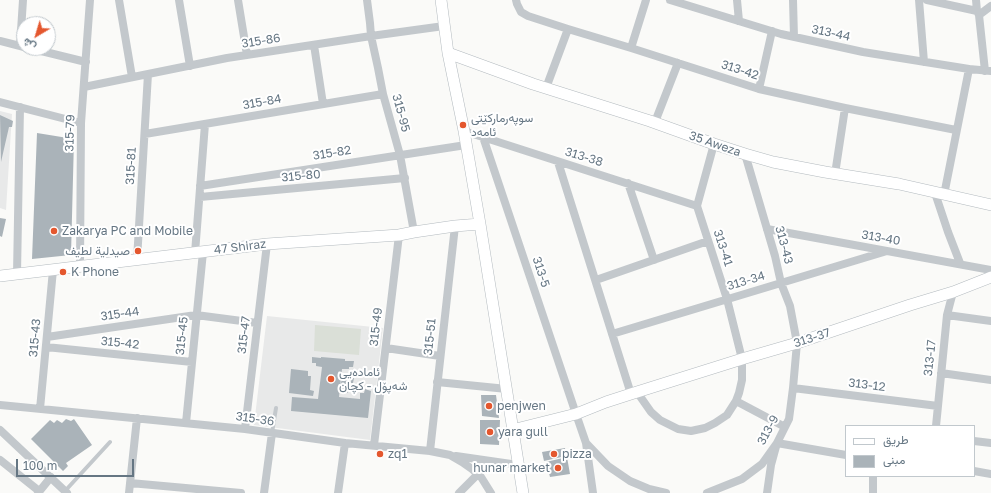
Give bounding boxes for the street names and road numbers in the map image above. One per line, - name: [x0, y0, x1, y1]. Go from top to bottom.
- street label: 313-44: [810, 22, 852, 44]
- street label: 315-86: [241, 31, 281, 51]
- street label: 313-42: [719, 57, 761, 83]
- street label: 315-84: [242, 92, 282, 112]
- street label: 315-95: [389, 93, 413, 133]
- street label: 315-79: [62, 114, 78, 152]
- street label: 35 Aweza: [687, 128, 743, 160]
- street label: 315-82: [312, 143, 352, 163]
- street label: 313-38: [563, 144, 605, 170]
- street label: 315-81: [123, 147, 139, 185]
- street label: 315-80: [281, 167, 321, 185]
- street label: 313-43: [772, 224, 796, 266]
- street label: 313-41: [710, 228, 736, 268]
- street label: 313-40: [860, 228, 902, 248]
- street label: 47 Shiraz: [213, 237, 267, 257]
- street label: 313-5: [529, 255, 553, 289]
- street label: 313-34: [725, 268, 767, 294]
- street label: 315-44: [100, 304, 140, 324]
- street label: 315-49: [366, 307, 386, 347]
- street label: 315-47: [235, 315, 253, 355]
- street label: 315-45: [173, 316, 191, 356]
- street label: 315-43: [26, 318, 44, 358]
- street label: 315-51: [421, 318, 439, 356]
- street label: 313-37: [792, 325, 832, 351]
- street label: 315-42: [100, 334, 140, 352]
- street label: 313-17: [921, 339, 939, 377]
- street label: 313-12: [848, 376, 886, 394]
- street label: 315-36: [235, 409, 275, 429]
- street label: 313-9: [754, 413, 782, 447]

